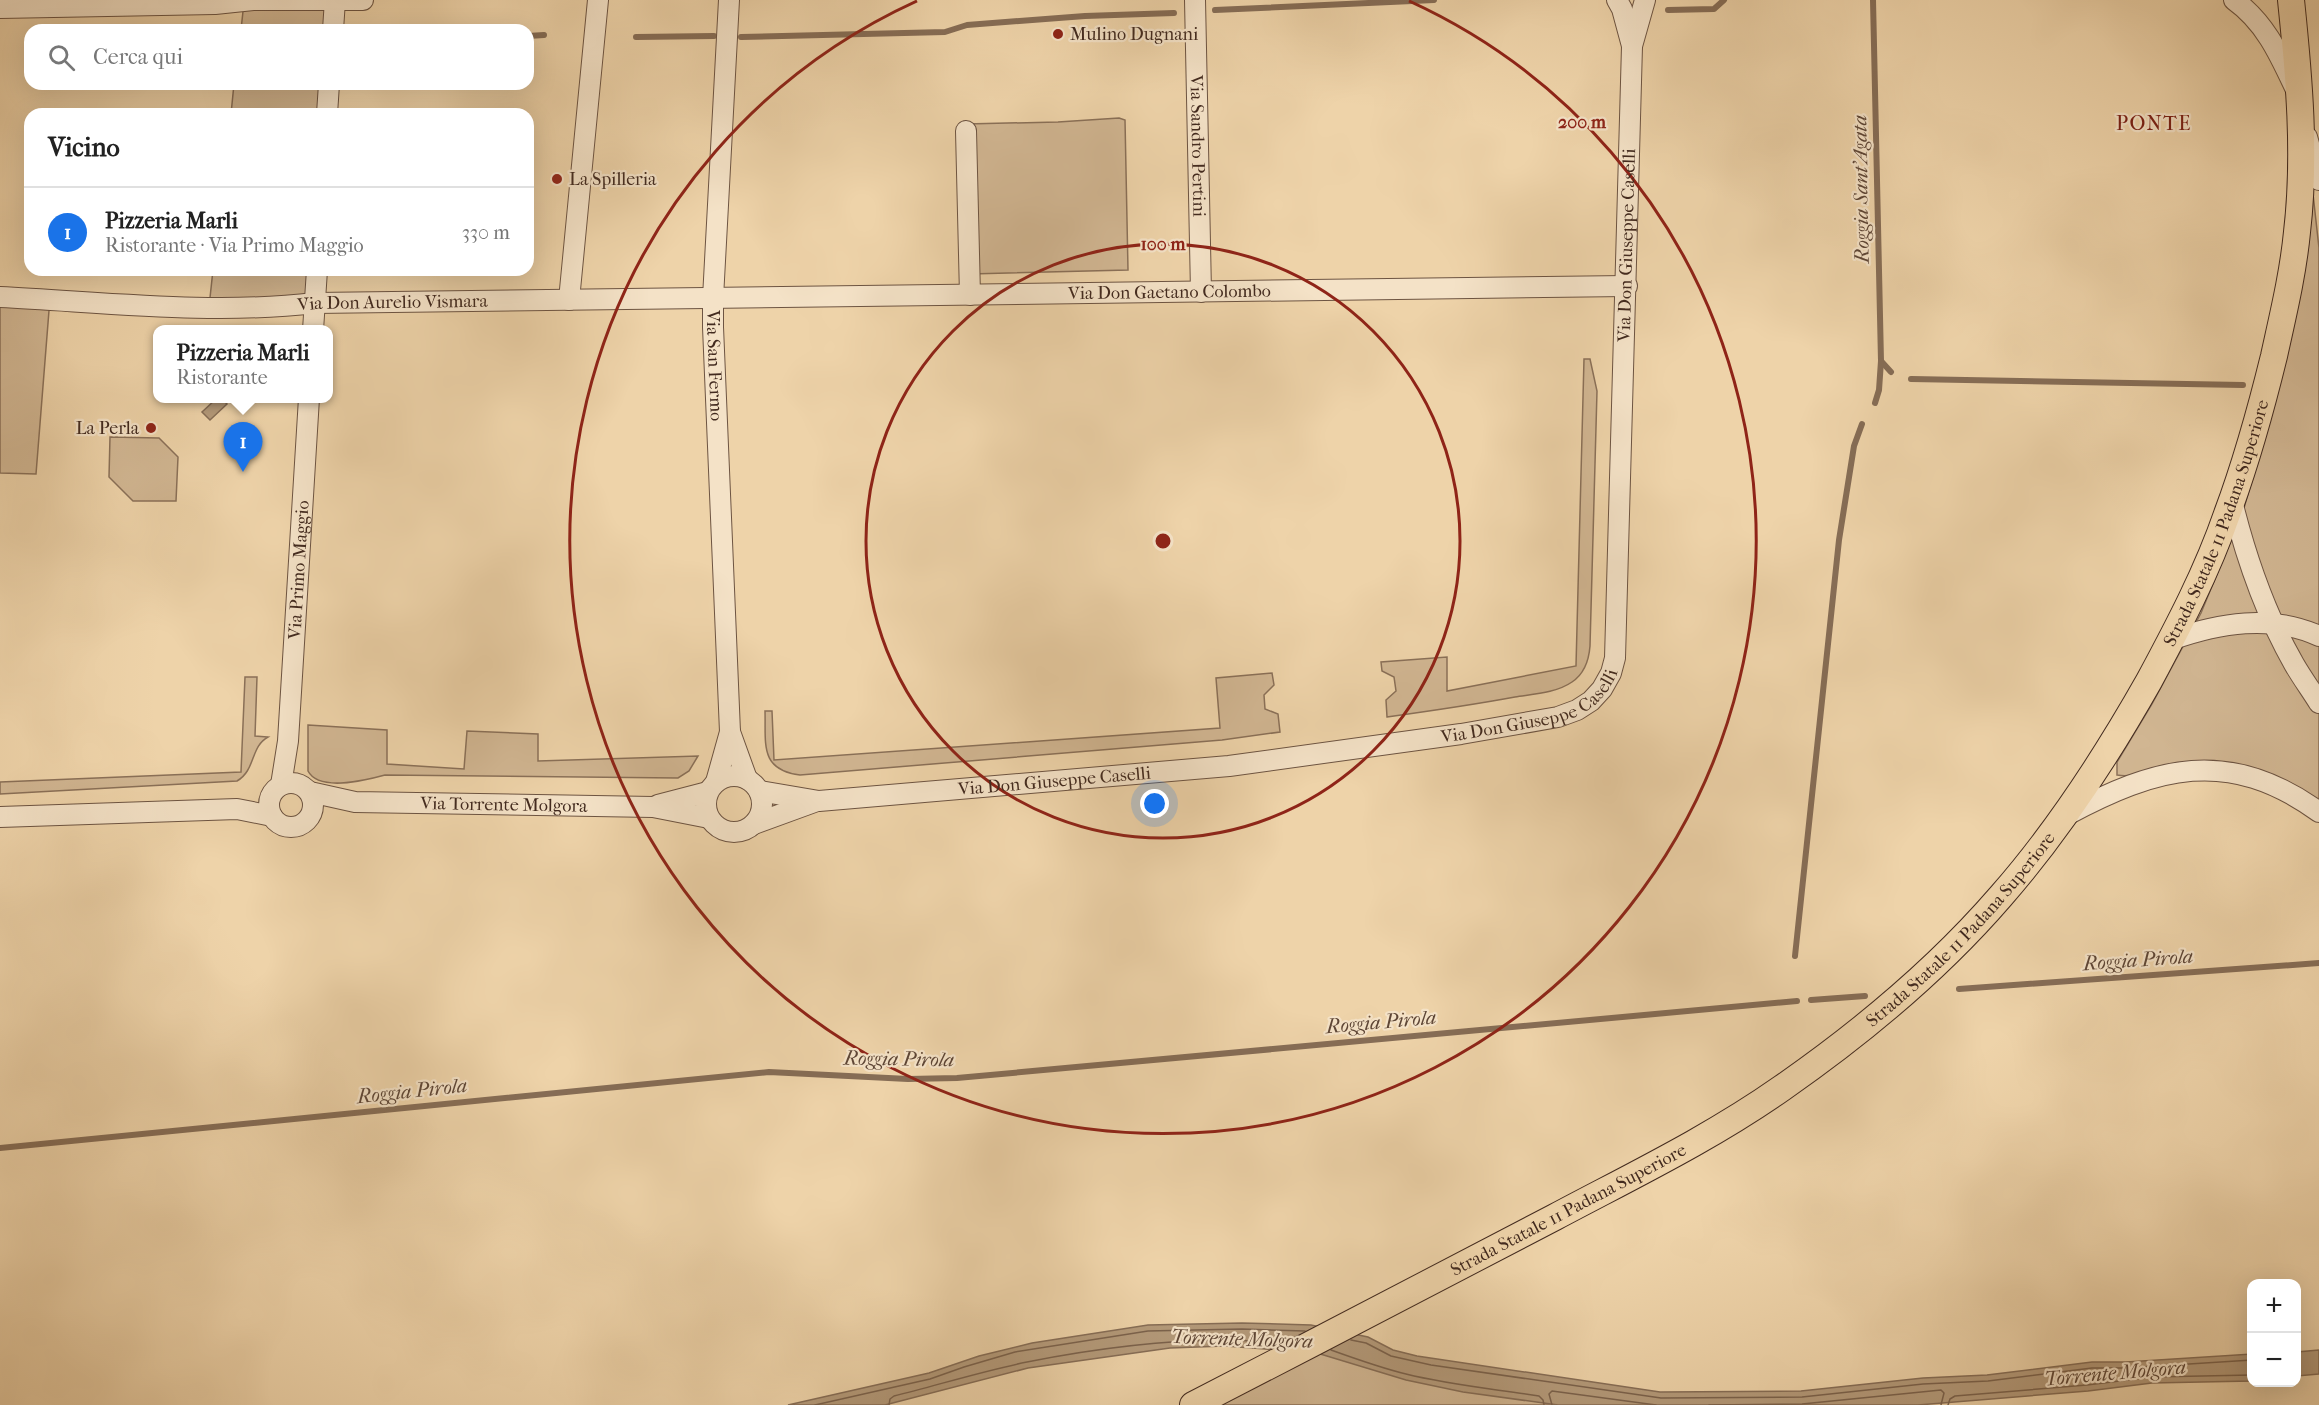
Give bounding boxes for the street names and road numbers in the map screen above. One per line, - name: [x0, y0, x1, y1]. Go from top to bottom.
- street label: Via Sandro Pertini: [1186, 74, 1210, 218]
- street label: Via Don Giuseppe Caselli: [1613, 148, 1640, 343]
- street label: Via Don Gaetano Colombo: [1067, 280, 1271, 304]
- street label: Via Don Aurelio Vismara: [295, 290, 489, 315]
- street label: Via San Fermo: [703, 309, 727, 422]
- street label: Strada Statale 11 Padana Superiore: [2159, 397, 2273, 650]
- street label: Via Primo Maggio: [284, 500, 313, 641]
- street label: Via Don Giuseppe Caselli: [1438, 667, 1622, 747]
- street label: Via Don Giuseppe Caselli: [956, 762, 1152, 800]
- street label: Via Torrente Molgora: [419, 793, 588, 816]
- street label: Strada Statale 11 Padana Superiore: [1862, 828, 2059, 1031]
- street label: Strada Statale 11 Padana Superiore: [1447, 1139, 1690, 1280]

